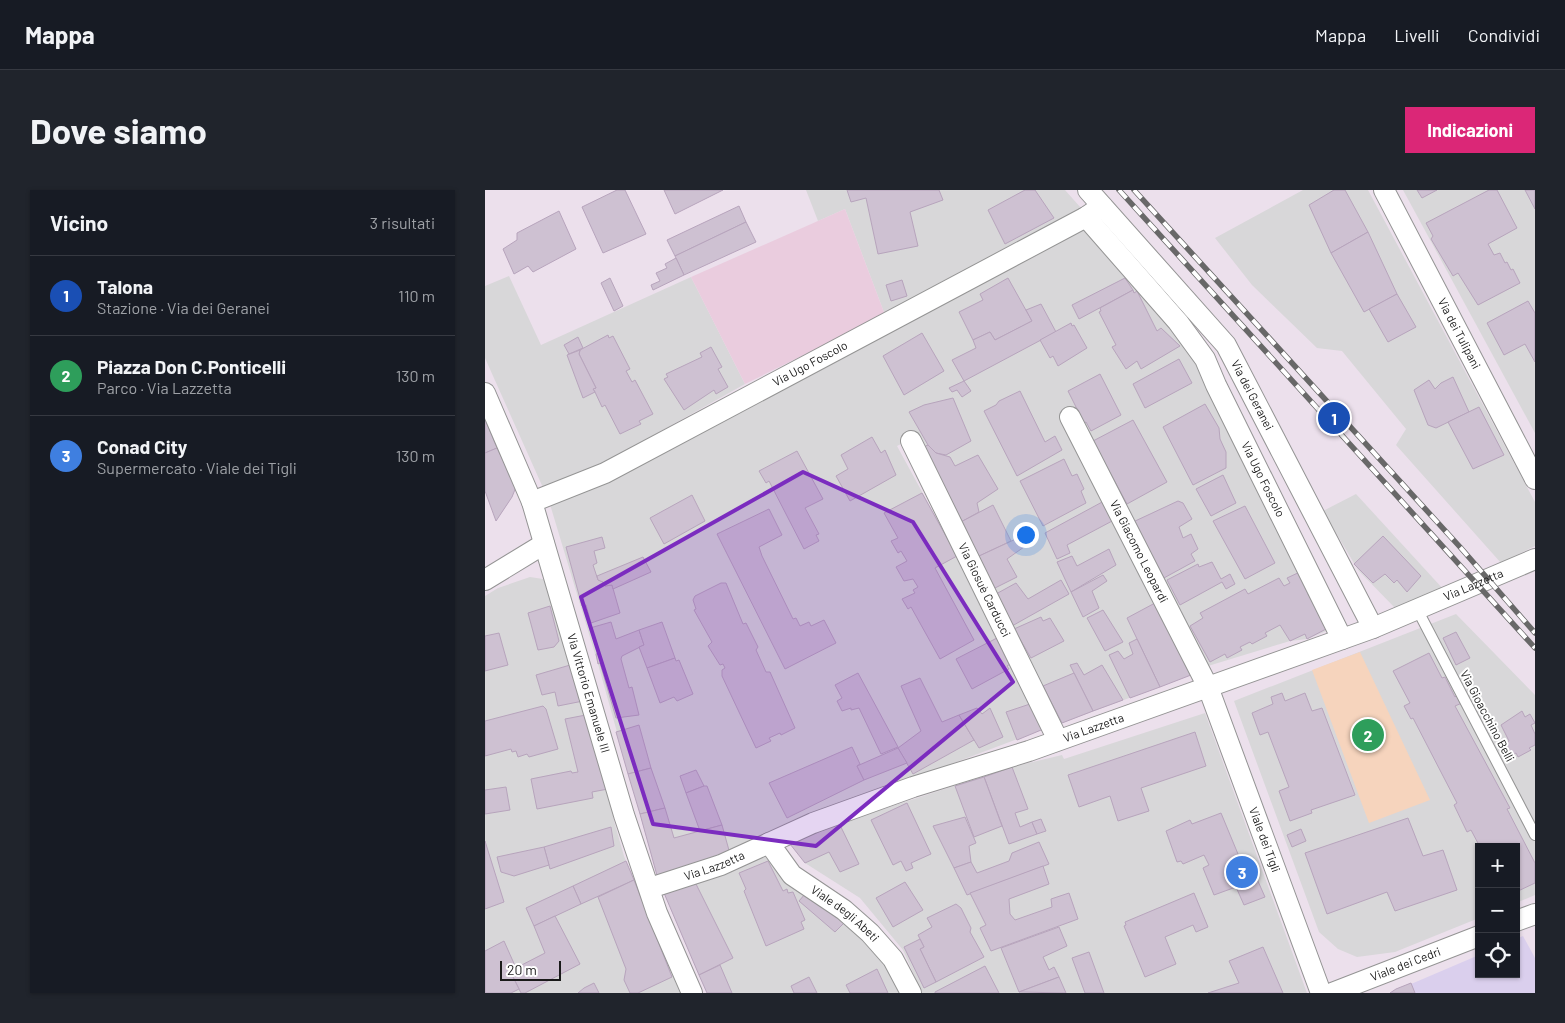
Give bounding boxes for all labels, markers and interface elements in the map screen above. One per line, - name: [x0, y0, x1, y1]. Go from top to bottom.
- text: Mappa: [25, 20, 95, 49]
- text: Mappa: [1315, 24, 1366, 46]
- text: Livelli: [1394, 24, 1440, 46]
- text: Condividi: [1468, 24, 1540, 46]
- button: Indicazioni: [1405, 107, 1535, 153]
- text: Dove siamo: [30, 109, 207, 151]
- text: Vicino: [50, 210, 108, 235]
- text: 3 risultati: [370, 213, 435, 232]
- text: Talona: [97, 275, 153, 298]
- text: 1: [63, 286, 69, 305]
- text: 110 m: [398, 286, 435, 305]
- street label: Via dei Tulipani: [1436, 295, 1484, 371]
- text: Stazione · Via dei Geranei: [97, 298, 270, 317]
- street label: Via Ugo Foscolo: [770, 337, 849, 388]
- text: Piazza Don C.Ponticelli: [97, 355, 286, 378]
- street label: Via dei Geranei: [1229, 357, 1277, 432]
- text: 2: [62, 366, 70, 385]
- text: 130 m: [396, 366, 435, 385]
- text: Parco · Via Lazzetta: [97, 378, 232, 397]
- pin: 1: [1318, 399, 1350, 437]
- text: Conad City: [97, 435, 187, 458]
- street label: Via Ugo Foscolo: [1239, 439, 1288, 519]
- text: 3: [62, 446, 70, 465]
- text: 130 m: [396, 446, 435, 465]
- text: Supermercato · Viale dei Tigli: [97, 458, 297, 477]
- street label: Via Giacomo Leopardi: [1108, 497, 1172, 605]
- your location: [1013, 522, 1039, 548]
- street label: Via Giosuè Carducci: [956, 540, 1014, 639]
- street label: Via Lazzetta: [1441, 565, 1505, 603]
- street label: Via Vittorio Emanuele III: [565, 632, 613, 754]
- street label: Via Gioacchino Belli: [1458, 667, 1518, 764]
- street label: Via Lazzetta: [1061, 710, 1125, 744]
- pin: 2: [1352, 716, 1384, 754]
- street label: Viale dei Tigli: [1247, 805, 1284, 874]
- map controls: [1475, 843, 1520, 978]
- button: +: [1475, 843, 1520, 888]
- street label: Via Lazzetta: [682, 847, 746, 883]
- pin: 3: [1226, 853, 1258, 891]
- street label: Viale degli Abeti: [809, 882, 882, 944]
- button: −: [1475, 888, 1520, 933]
- button: locate: [1475, 933, 1520, 978]
- street label: Viale dei Cedri: [1368, 944, 1442, 983]
- scale bar: [500, 958, 561, 981]
- text: 20 m: [507, 961, 537, 978]

